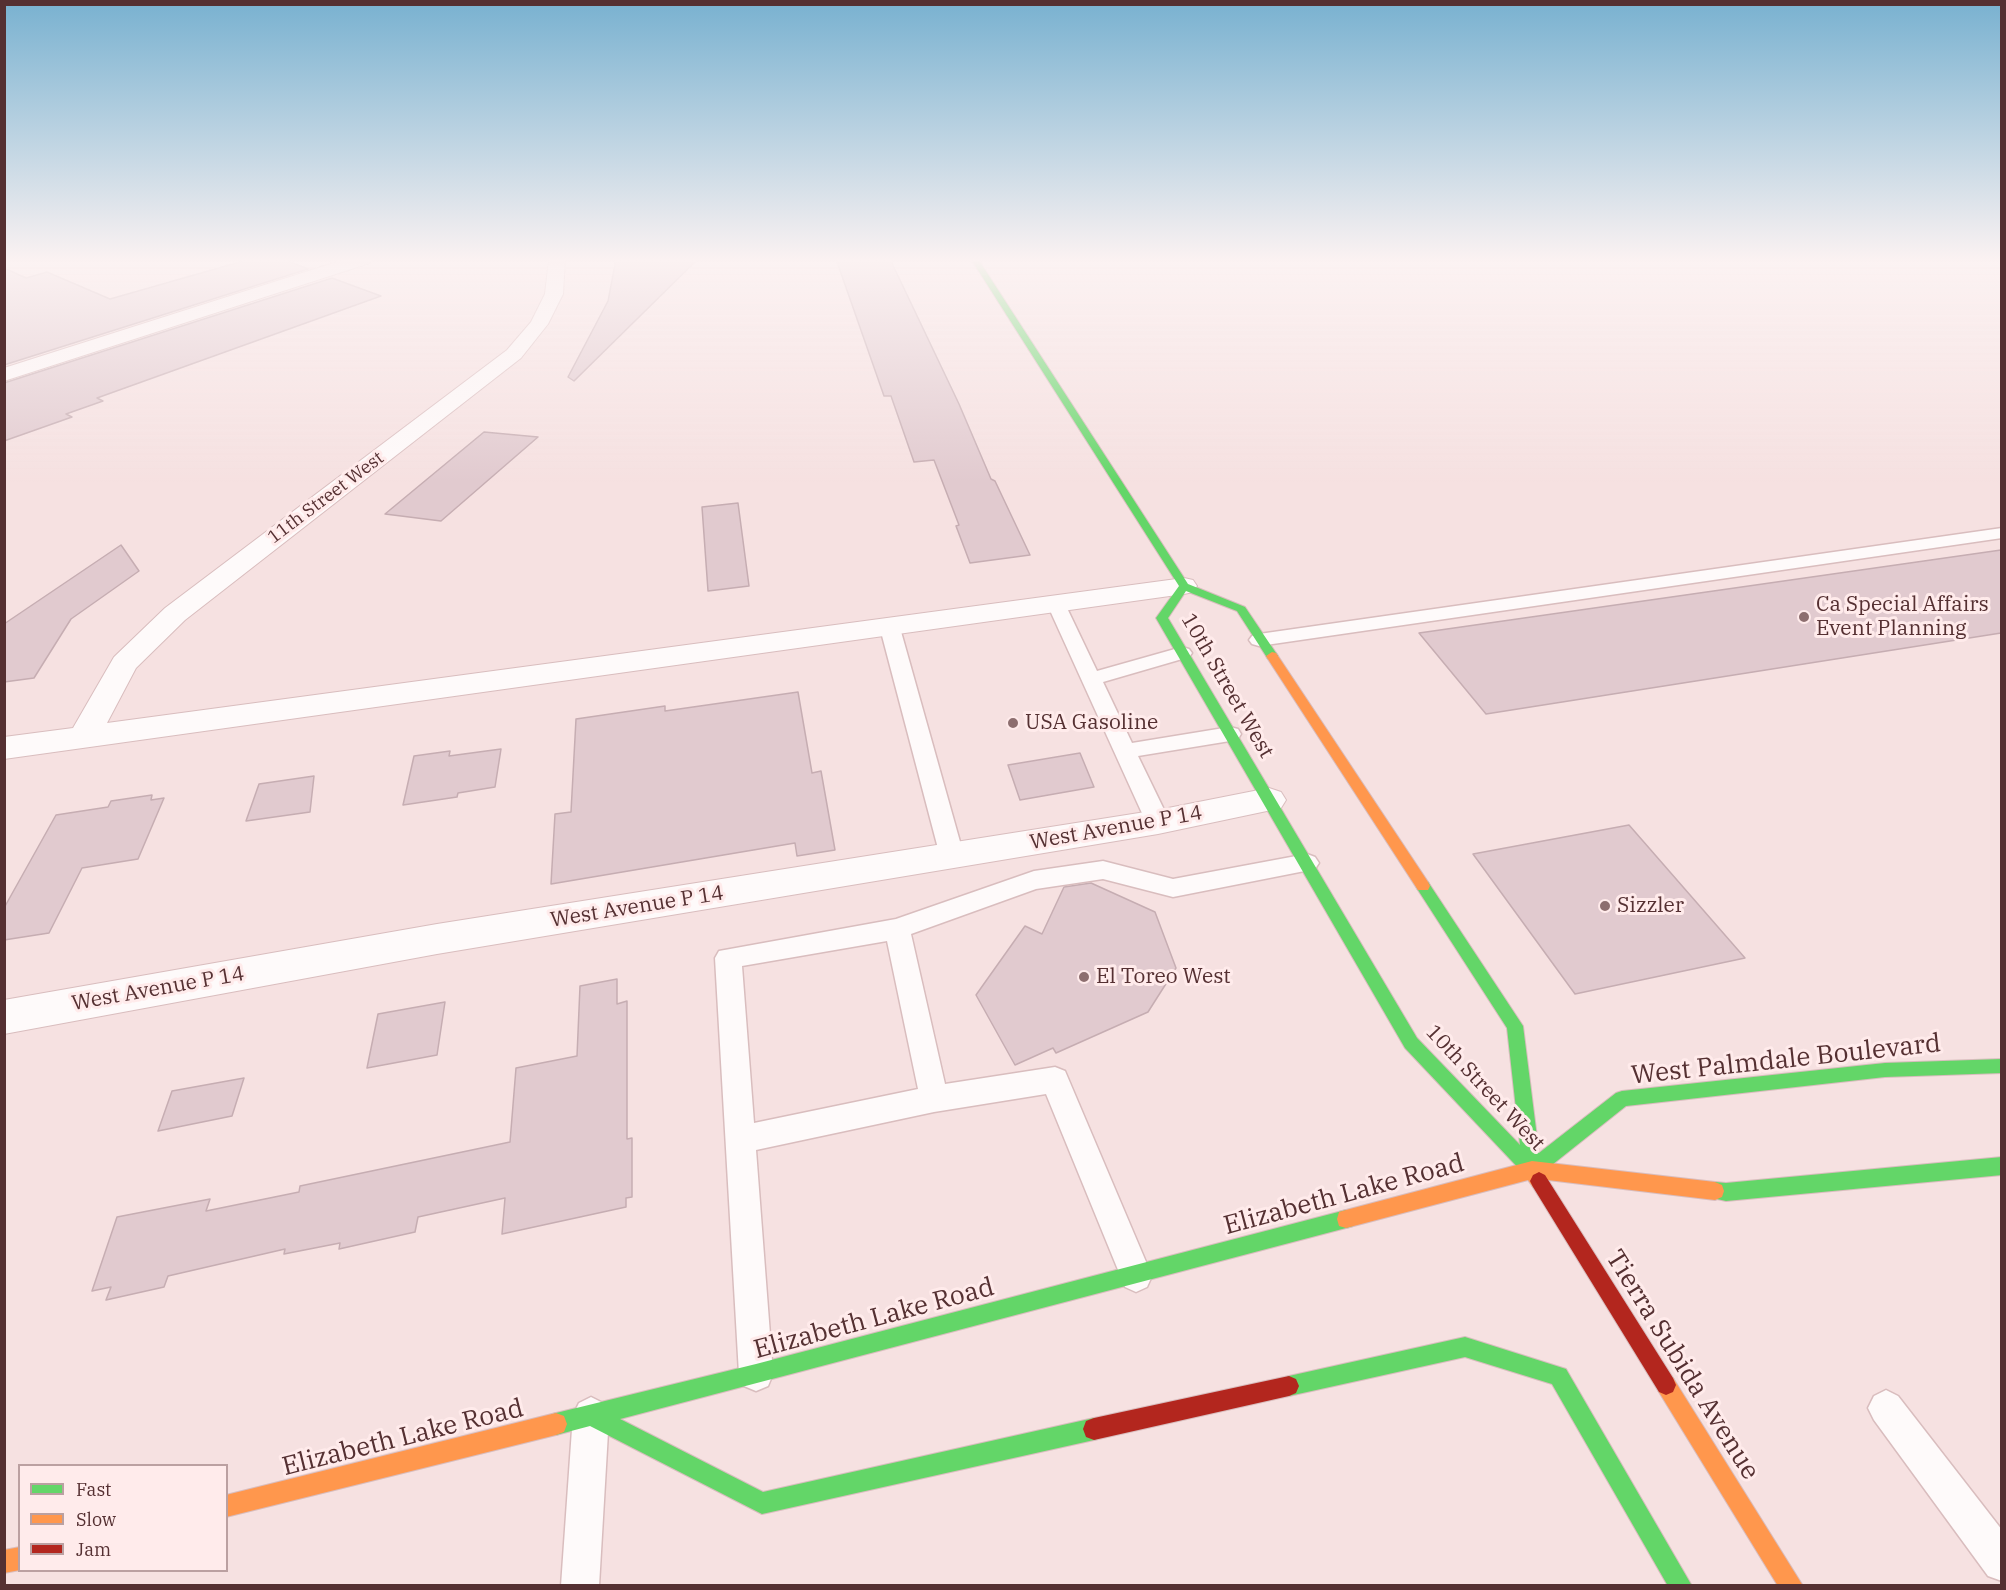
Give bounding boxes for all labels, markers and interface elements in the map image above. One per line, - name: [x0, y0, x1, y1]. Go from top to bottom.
- street label: 11th Street West: [264, 447, 388, 549]
- place label: Ca Special Affairs Event Planning: [1816, 592, 1989, 642]
- street label: 10th Street West: [1175, 609, 1279, 763]
- marker: Ca Special Affairs Event Planning: [1797, 610, 1811, 624]
- place label: USA Gasoline: [1025, 710, 1158, 736]
- marker: USA Gasoline: [1006, 716, 1020, 730]
- street label: West Avenue P 14: [1028, 800, 1204, 856]
- street label: West Avenue P 14: [549, 881, 725, 933]
- place label: Sizzler: [1617, 893, 1684, 919]
- marker: Sizzler: [1598, 899, 1612, 913]
- street label: West Avenue P 14: [70, 961, 246, 1017]
- place label: El Toreo West: [1096, 964, 1231, 990]
- marker: El Toreo West: [1077, 970, 1091, 984]
- street label: 10th Street West: [1420, 1020, 1550, 1156]
- street label: West Palmdale Boulevard: [1630, 1028, 1942, 1092]
- street label: Elizabeth Lake Road: [1220, 1148, 1468, 1242]
- street label: Tierra Subida Avenue: [1599, 1244, 1765, 1486]
- street label: Elizabeth Lake Road: [750, 1272, 998, 1366]
- street label: Elizabeth Lake Road: [279, 1393, 527, 1483]
- legend: [18, 1464, 228, 1572]
- text: Fast: [76, 1478, 111, 1501]
- text: Slow: [76, 1508, 116, 1531]
- text: Jam: [76, 1538, 111, 1561]

